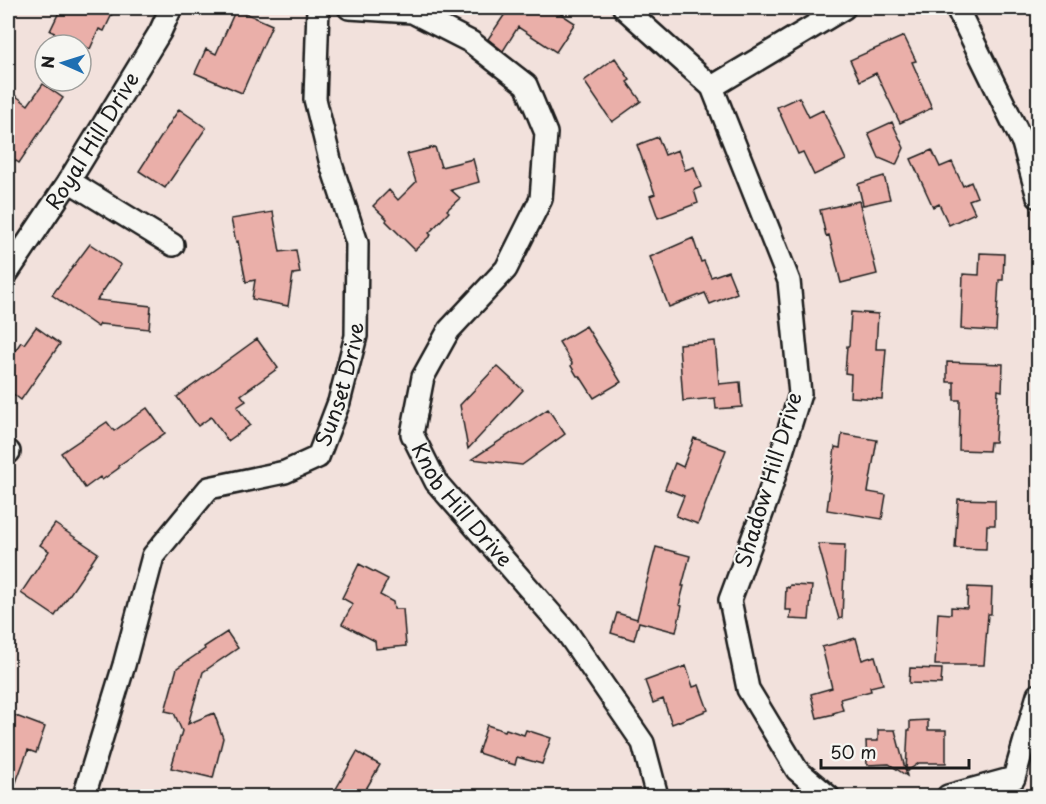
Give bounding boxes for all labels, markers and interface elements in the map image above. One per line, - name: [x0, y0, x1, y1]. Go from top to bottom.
- north arrow: [33, 33, 93, 93]
- text: N: [35, 55, 59, 69]
- street label: Royal Hill Drive: [36, 65, 146, 215]
- street label: Sunset Drive: [306, 323, 370, 451]
- street label: Shadow Hill Drive: [725, 388, 809, 571]
- street label: Knob Hill Drive: [405, 437, 521, 573]
- scale bar: [821, 732, 970, 770]
- text: 50 m: [830, 738, 877, 765]

